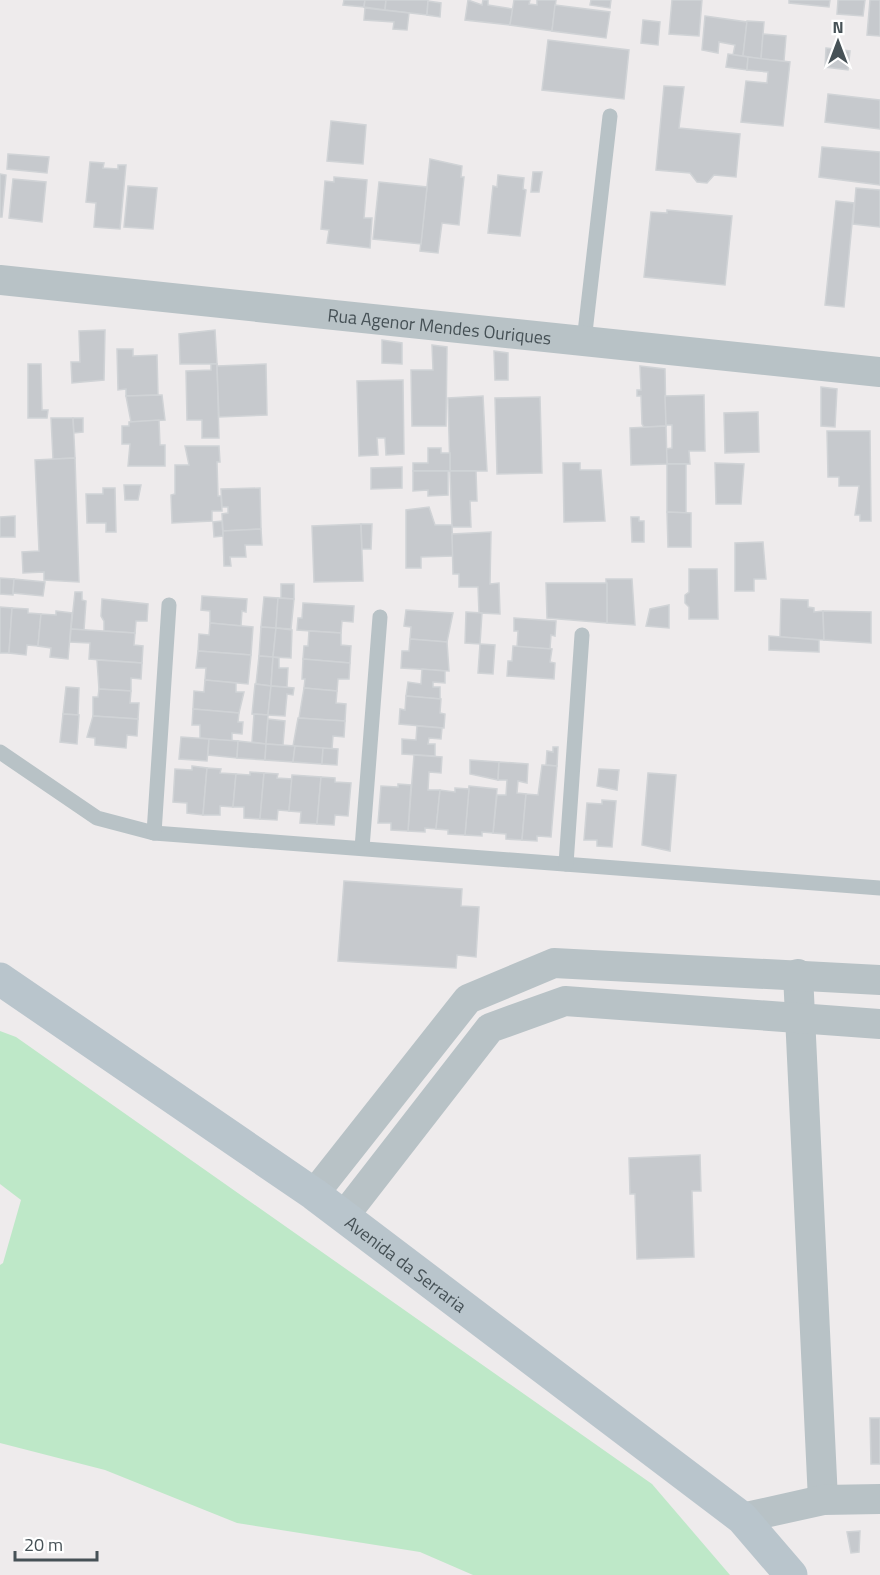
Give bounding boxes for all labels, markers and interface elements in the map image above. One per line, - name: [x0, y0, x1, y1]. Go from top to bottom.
- north arrow: [808, 12, 868, 72]
- text: N: [832, 15, 844, 39]
- street label: Rua Agenor Mendes Ouriques: [326, 301, 553, 351]
- street label: Avenida da Serraria: [340, 1209, 473, 1319]
- scale bar: [15, 1524, 98, 1562]
- text: 20 m: [24, 1531, 63, 1558]

